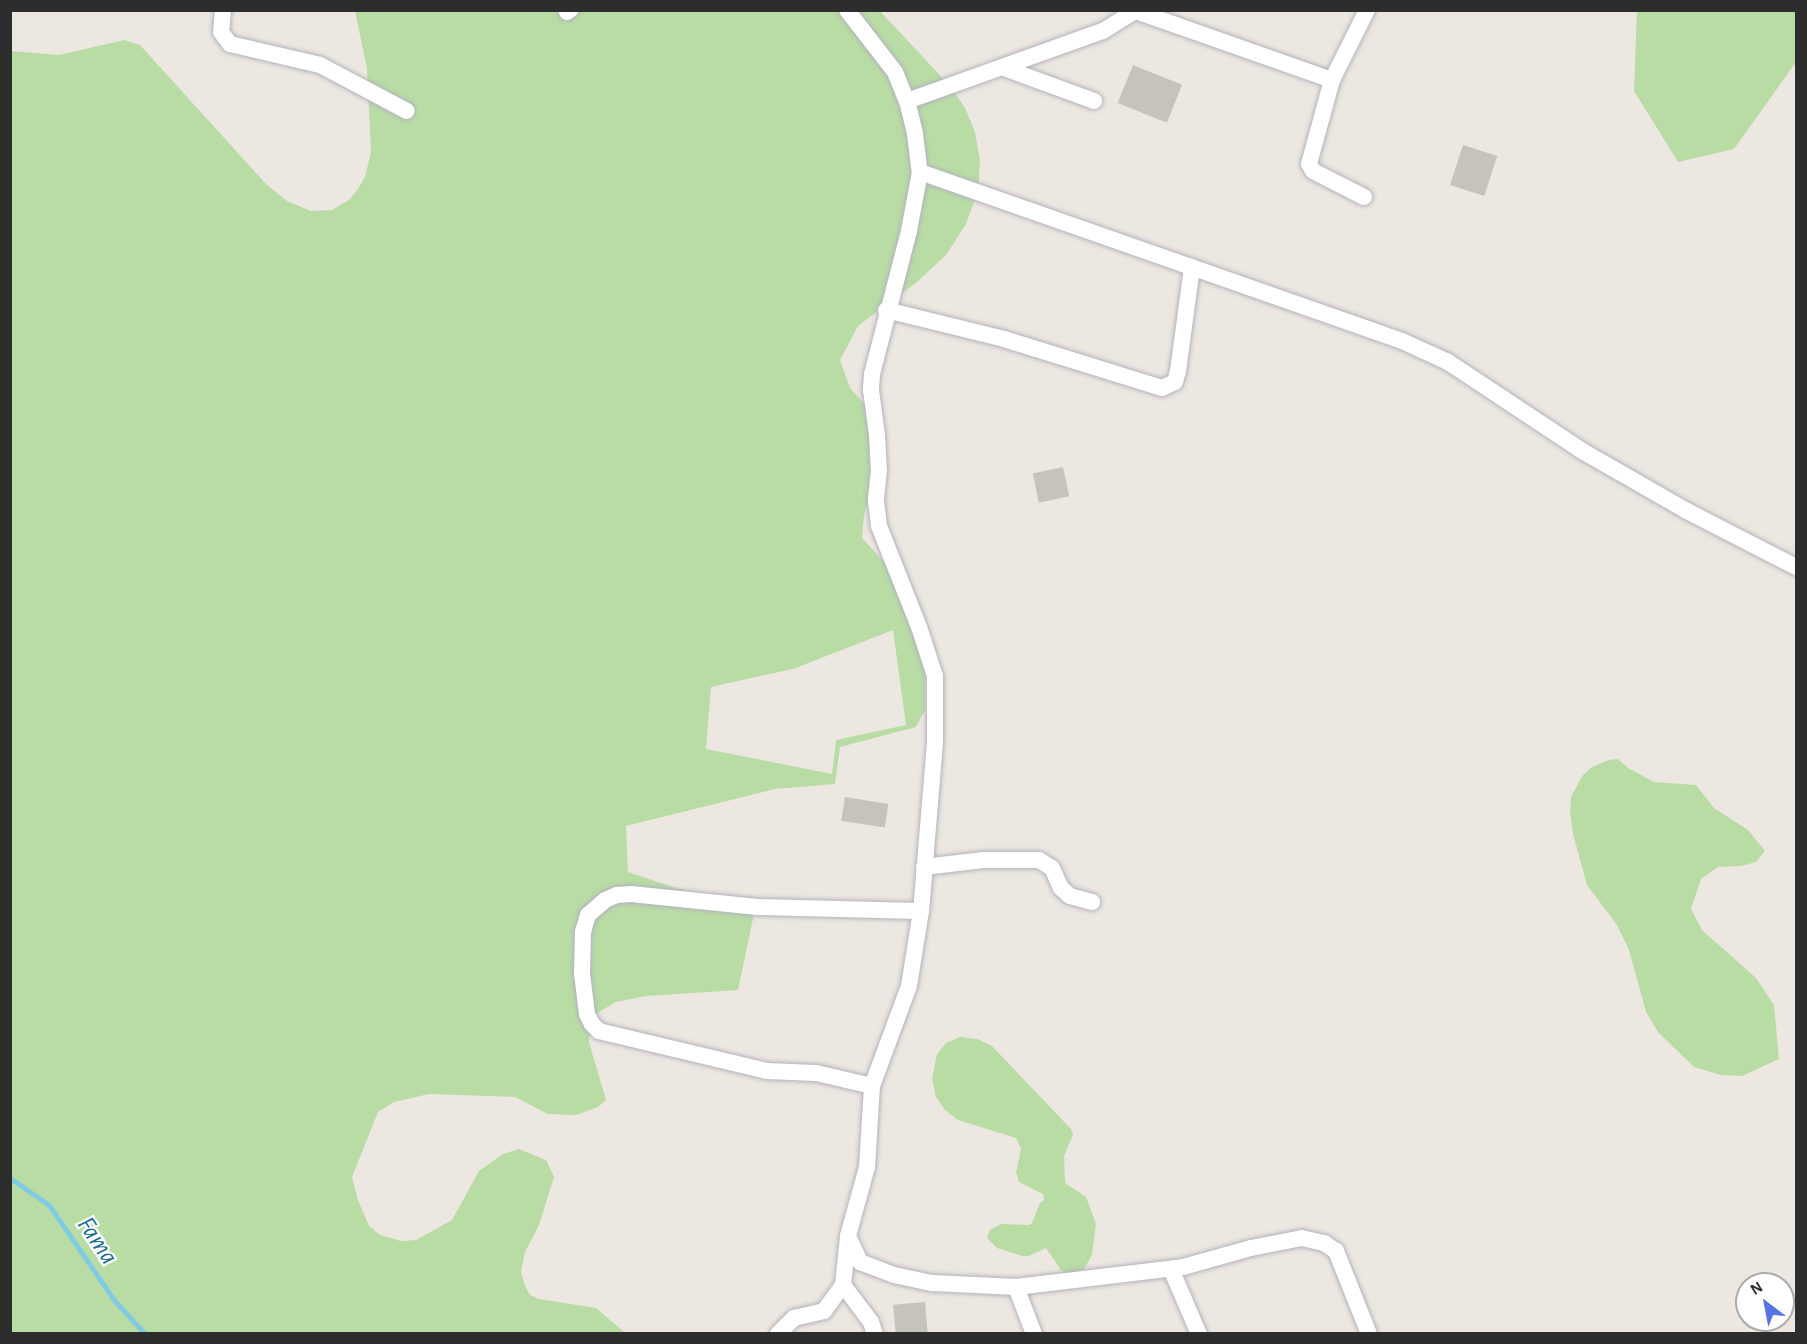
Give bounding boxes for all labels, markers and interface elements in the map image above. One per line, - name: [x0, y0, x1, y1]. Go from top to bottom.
- water label: Fama: [70, 1211, 124, 1271]
- north arrow: [1735, 1272, 1795, 1332]
- text: N: [1748, 1279, 1765, 1298]

